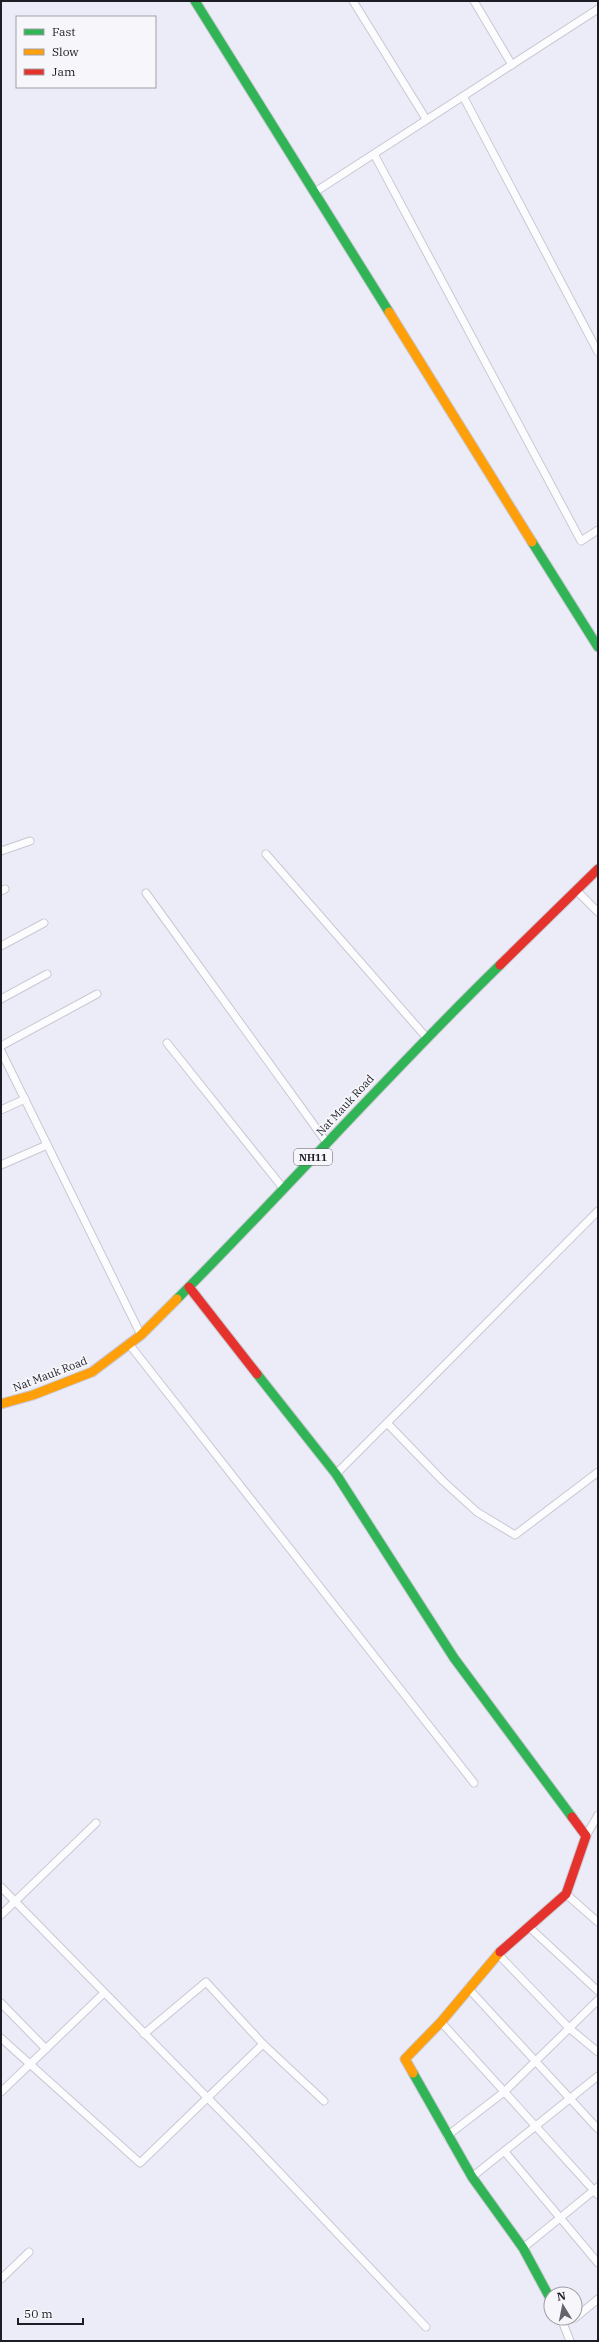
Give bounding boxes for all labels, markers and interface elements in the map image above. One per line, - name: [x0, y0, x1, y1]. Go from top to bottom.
- legend: [16, 16, 156, 88]
- text: Fast: [52, 24, 76, 39]
- text: Slow: [52, 44, 79, 59]
- text: Jam: [52, 64, 76, 79]
- street label: Nat Mauk Road: [313, 1071, 377, 1138]
- road number: NH11: [294, 1149, 332, 1165]
- street label: Nat Mauk Road: [11, 1353, 89, 1395]
- north arrow: [543, 2286, 583, 2326]
- text: N: [556, 2288, 567, 2304]
- scale bar: [18, 2300, 83, 2326]
- text: 50 m: [24, 2306, 53, 2321]

